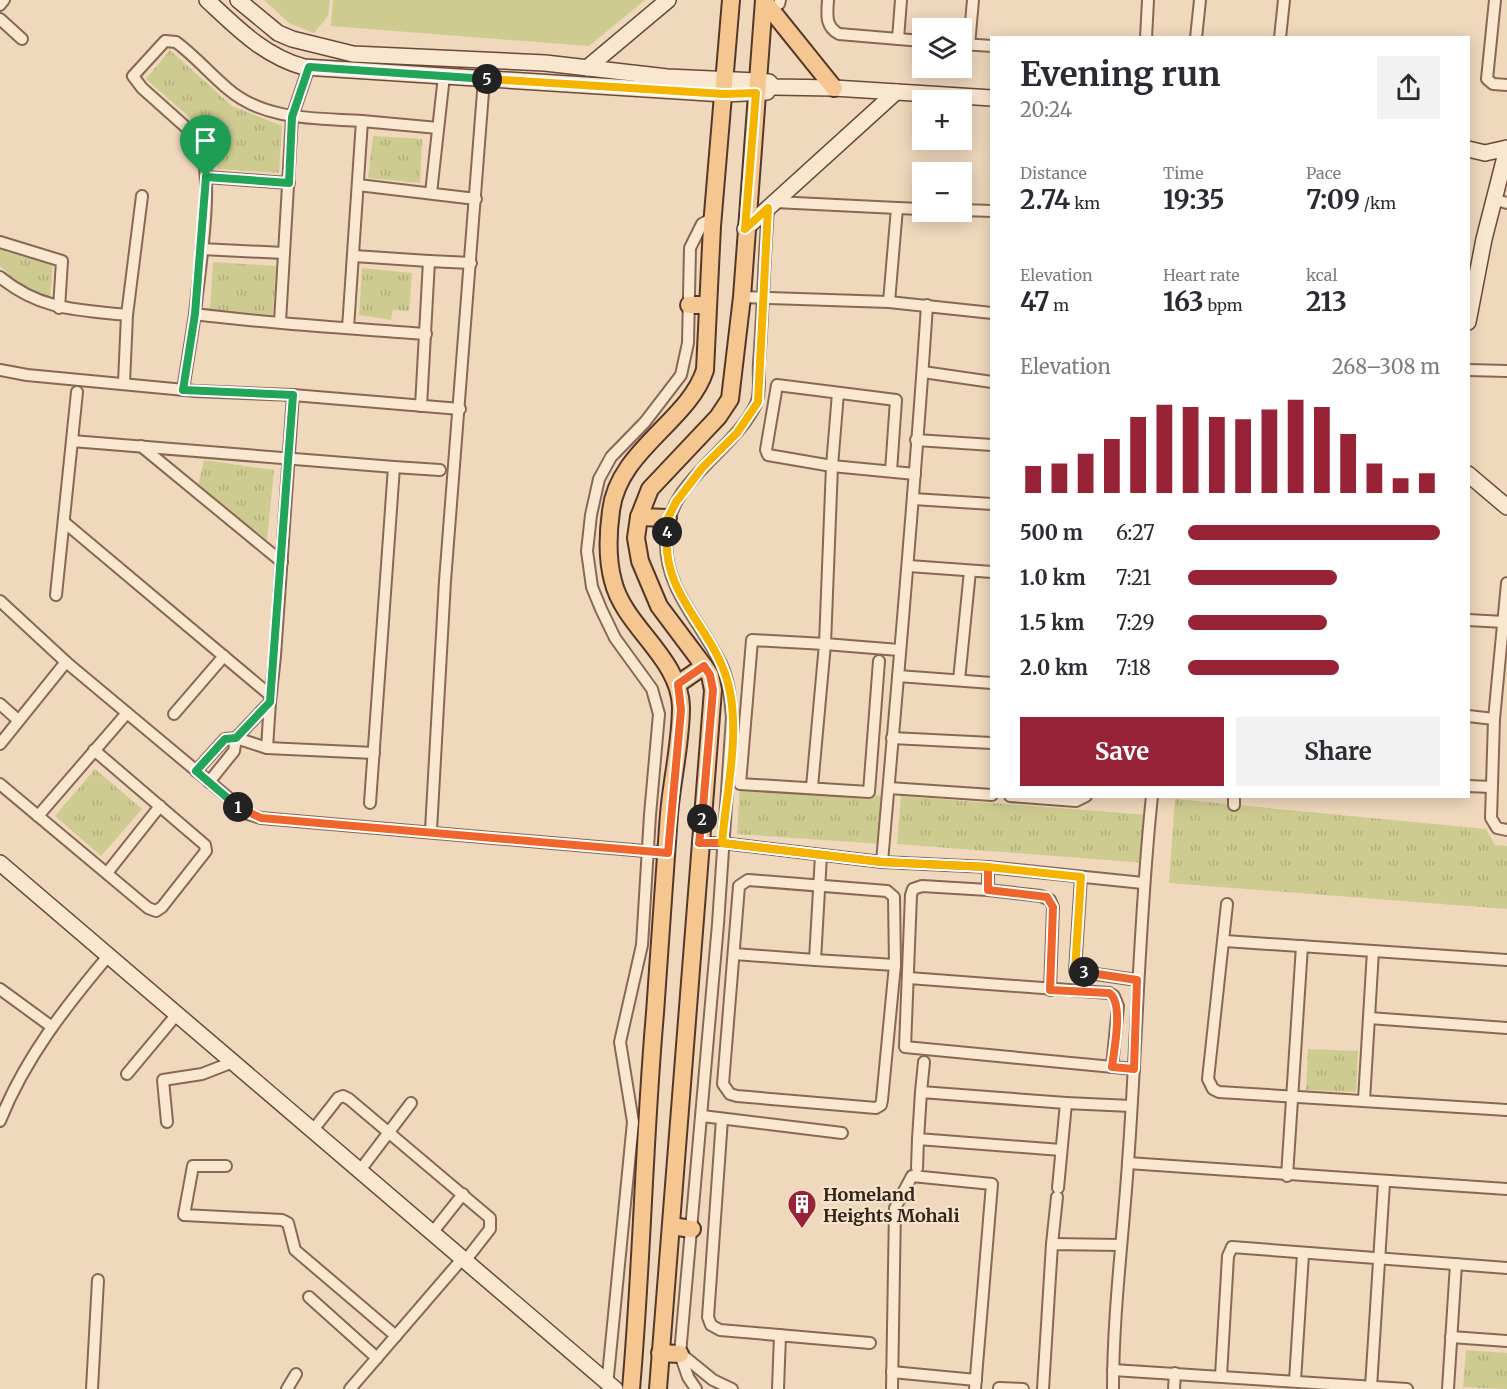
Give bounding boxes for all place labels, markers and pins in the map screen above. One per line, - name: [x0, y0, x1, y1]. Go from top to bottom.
- pin: 5: [472, 64, 502, 94]
- pin: [180, 115, 231, 177]
- pin: 4: [652, 517, 682, 547]
- pin: 1: [223, 792, 253, 822]
- pin: 2: [687, 804, 717, 834]
- pin: 3: [1069, 957, 1099, 987]
- place label: Homeland Heights Mohali: [823, 1183, 960, 1227]
- building icon: Homeland Heights Mohali: [786, 1188, 818, 1230]

